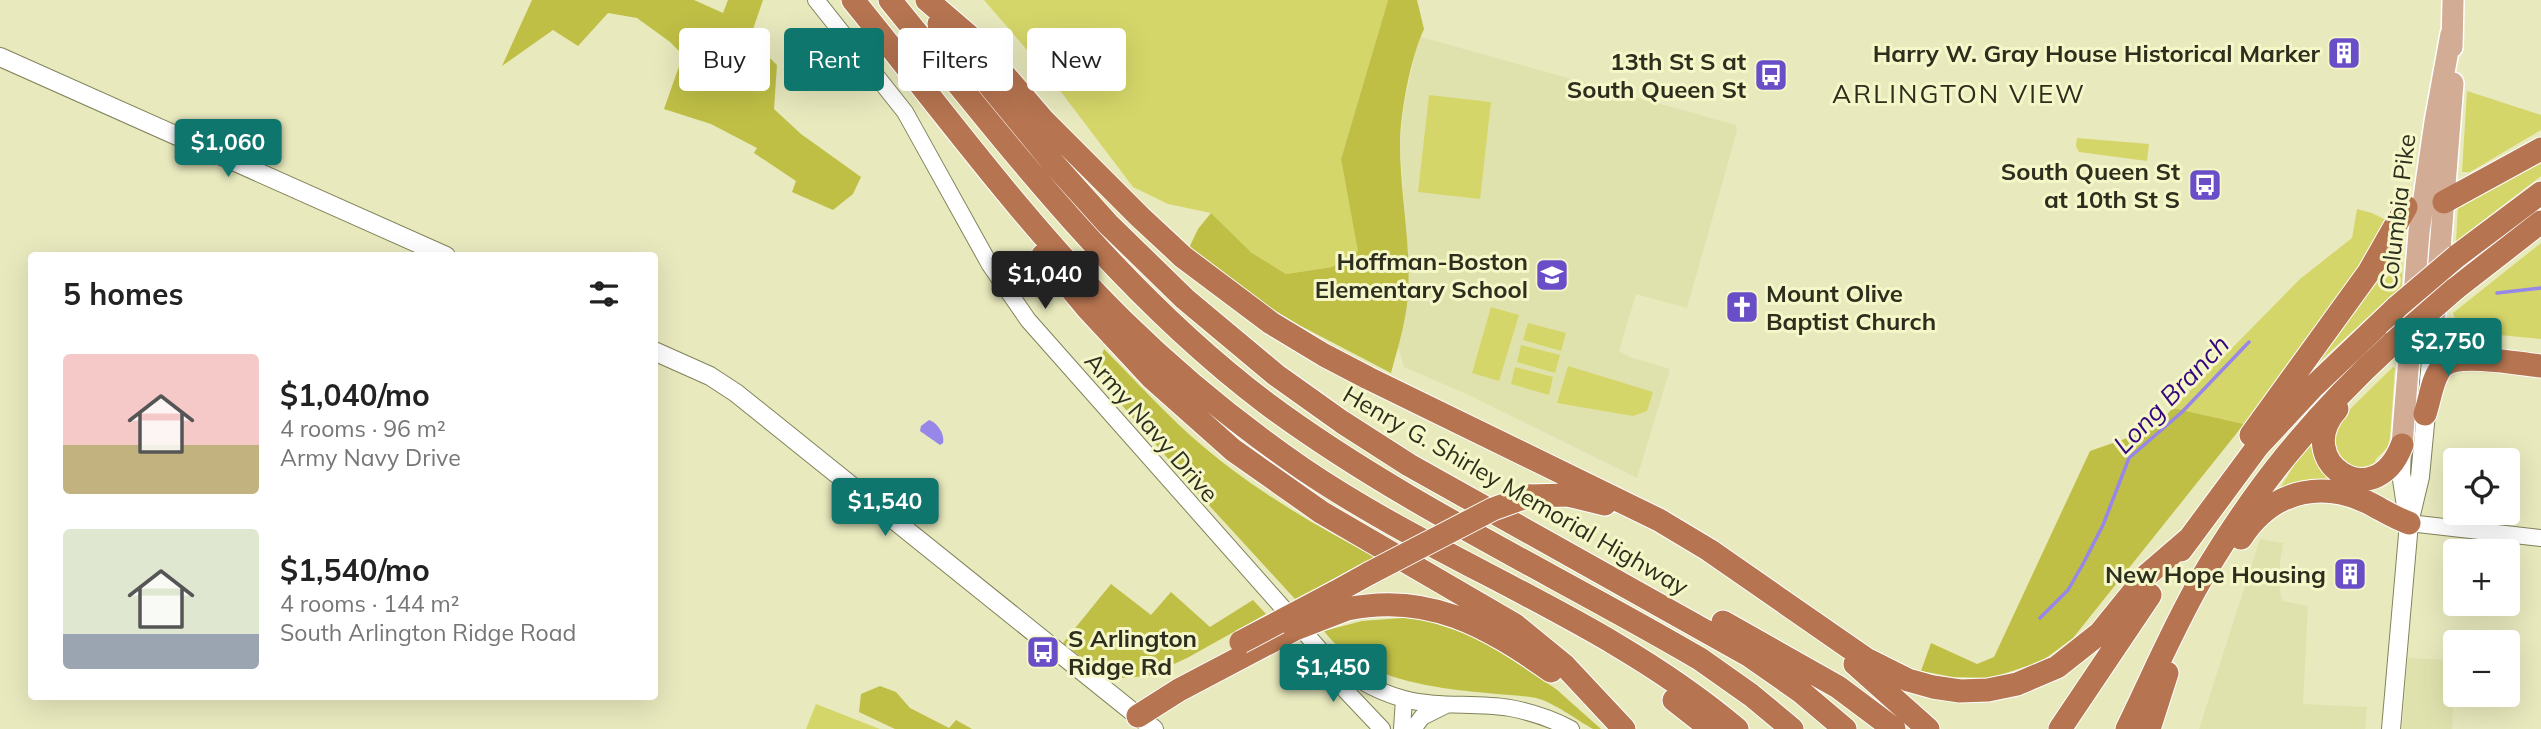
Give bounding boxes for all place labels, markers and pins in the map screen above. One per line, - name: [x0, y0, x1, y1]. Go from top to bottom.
- building icon: Harry W. Gray House Historical Marker: [2325, 34, 2363, 72]
- place label: Harry W. Gray House Historical Marker: [1873, 38, 2321, 68]
- place label: 13th St S at South Queen St: [1567, 46, 1746, 104]
- bus stop icon: 13th St S at South Queen St: [1752, 56, 1790, 94]
- pin: $1,060: [171, 120, 285, 179]
- place label: South Queen St at 10th St S: [2001, 156, 2180, 214]
- bus stop icon: South Queen St at 10th St S: [2186, 166, 2224, 204]
- place label: Hoffman-Boston Elementary School: [1315, 246, 1528, 304]
- pin: $1,040: [988, 252, 1102, 311]
- school or university icon: Hoffman-Boston Elementary School: [1533, 256, 1571, 294]
- place label: Mount Olive Baptist Church: [1766, 278, 1936, 336]
- church icon: Mount Olive Baptist Church: [1723, 288, 1761, 326]
- pin: $2,750: [2391, 318, 2505, 378]
- pin: $1,540: [828, 478, 942, 538]
- building icon: New Hope Housing: [2331, 555, 2369, 593]
- place label: New Hope Housing: [2105, 559, 2326, 589]
- place label: S Arlington Ridge Rd: [1068, 623, 1197, 681]
- bus stop icon: S Arlington Ridge Rd: [1024, 633, 1062, 671]
- pin: $1,450: [1276, 644, 1390, 704]

